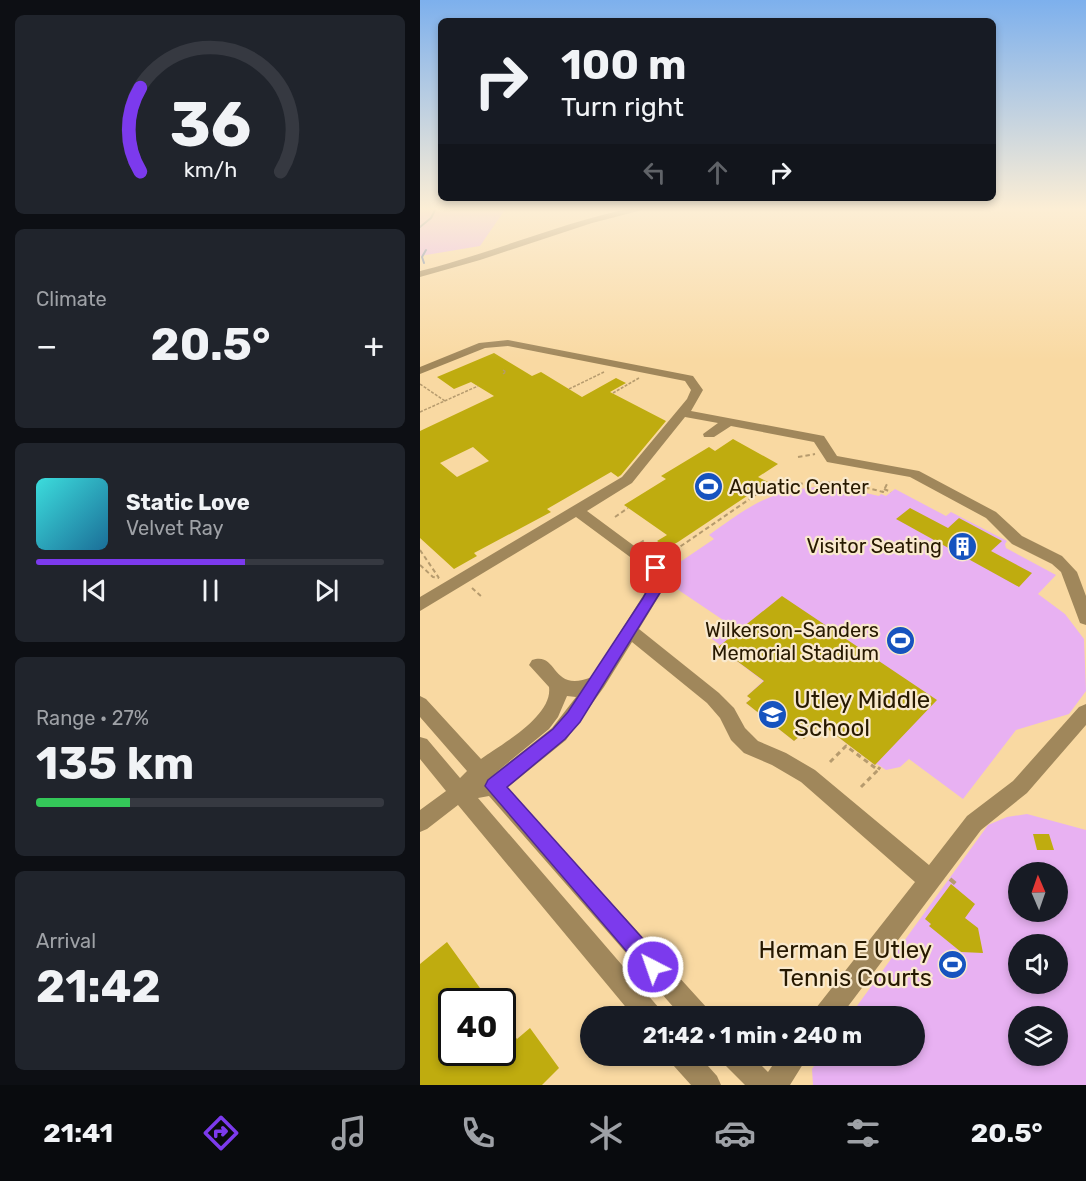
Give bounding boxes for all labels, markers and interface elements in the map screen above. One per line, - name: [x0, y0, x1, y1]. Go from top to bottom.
- text: 100 m: [561, 40, 686, 90]
- icon: right: [462, 42, 540, 120]
- text: 36: [169, 88, 251, 162]
- text: Turn right: [561, 91, 684, 123]
- icon: left: [638, 156, 671, 189]
- icon: ahead: [701, 156, 734, 189]
- icon: right: [764, 156, 797, 189]
- text: km/h: [183, 157, 237, 182]
- text: Climate: [36, 287, 107, 311]
- text: 20.5°: [151, 318, 270, 371]
- text: −: [36, 326, 57, 365]
- text: +: [363, 326, 384, 365]
- sports icon: Aquatic Center: [692, 471, 724, 503]
- place label: Aquatic Center: [729, 475, 869, 499]
- text: Static Love: [126, 489, 250, 516]
- text: Velvet Ray: [126, 516, 224, 540]
- building icon: Visitor Seating: [947, 530, 979, 562]
- place label: Visitor Seating: [806, 534, 942, 558]
- pin: [630, 542, 681, 593]
- icon: arrive: [639, 551, 672, 584]
- icon: previous: [78, 574, 111, 607]
- icon: pause: [194, 574, 227, 607]
- icon: next: [310, 574, 343, 607]
- place label: Wilkerson-Sanders Memorial Stadium: [705, 618, 879, 665]
- sports icon: Wilkerson-Sanders Memorial Stadium: [884, 625, 916, 657]
- place label: Utley Middle School: [794, 686, 930, 742]
- school or university icon: Utley Middle School: [757, 698, 789, 730]
- text: Range · 27%: [36, 706, 149, 730]
- text: 135 km: [36, 737, 194, 790]
- north arrow: [1008, 862, 1068, 922]
- map controls: [1008, 862, 1068, 1066]
- text: Arrival: [36, 929, 96, 953]
- button: sound: [1008, 934, 1068, 994]
- position arrow: [621, 935, 685, 999]
- place label: Herman E Utley Tennis Courts: [759, 936, 932, 992]
- sports icon: Herman E Utley Tennis Courts: [937, 948, 969, 980]
- text: 21:42: [36, 960, 161, 1013]
- speed limit sign: 40: [438, 988, 516, 1066]
- button: layers: [1008, 1006, 1068, 1066]
- text: 21:42 · 1 min · 240 m: [643, 1022, 862, 1049]
- icon: directions: [200, 1112, 242, 1154]
- icon: music: [328, 1112, 370, 1154]
- icon: phone: [457, 1112, 499, 1154]
- icon: climate: [585, 1112, 627, 1154]
- icon: car: [714, 1112, 756, 1154]
- icon: filters: [842, 1112, 884, 1154]
- text: 21:41: [43, 1117, 113, 1149]
- text: 20.5°: [971, 1117, 1043, 1149]

